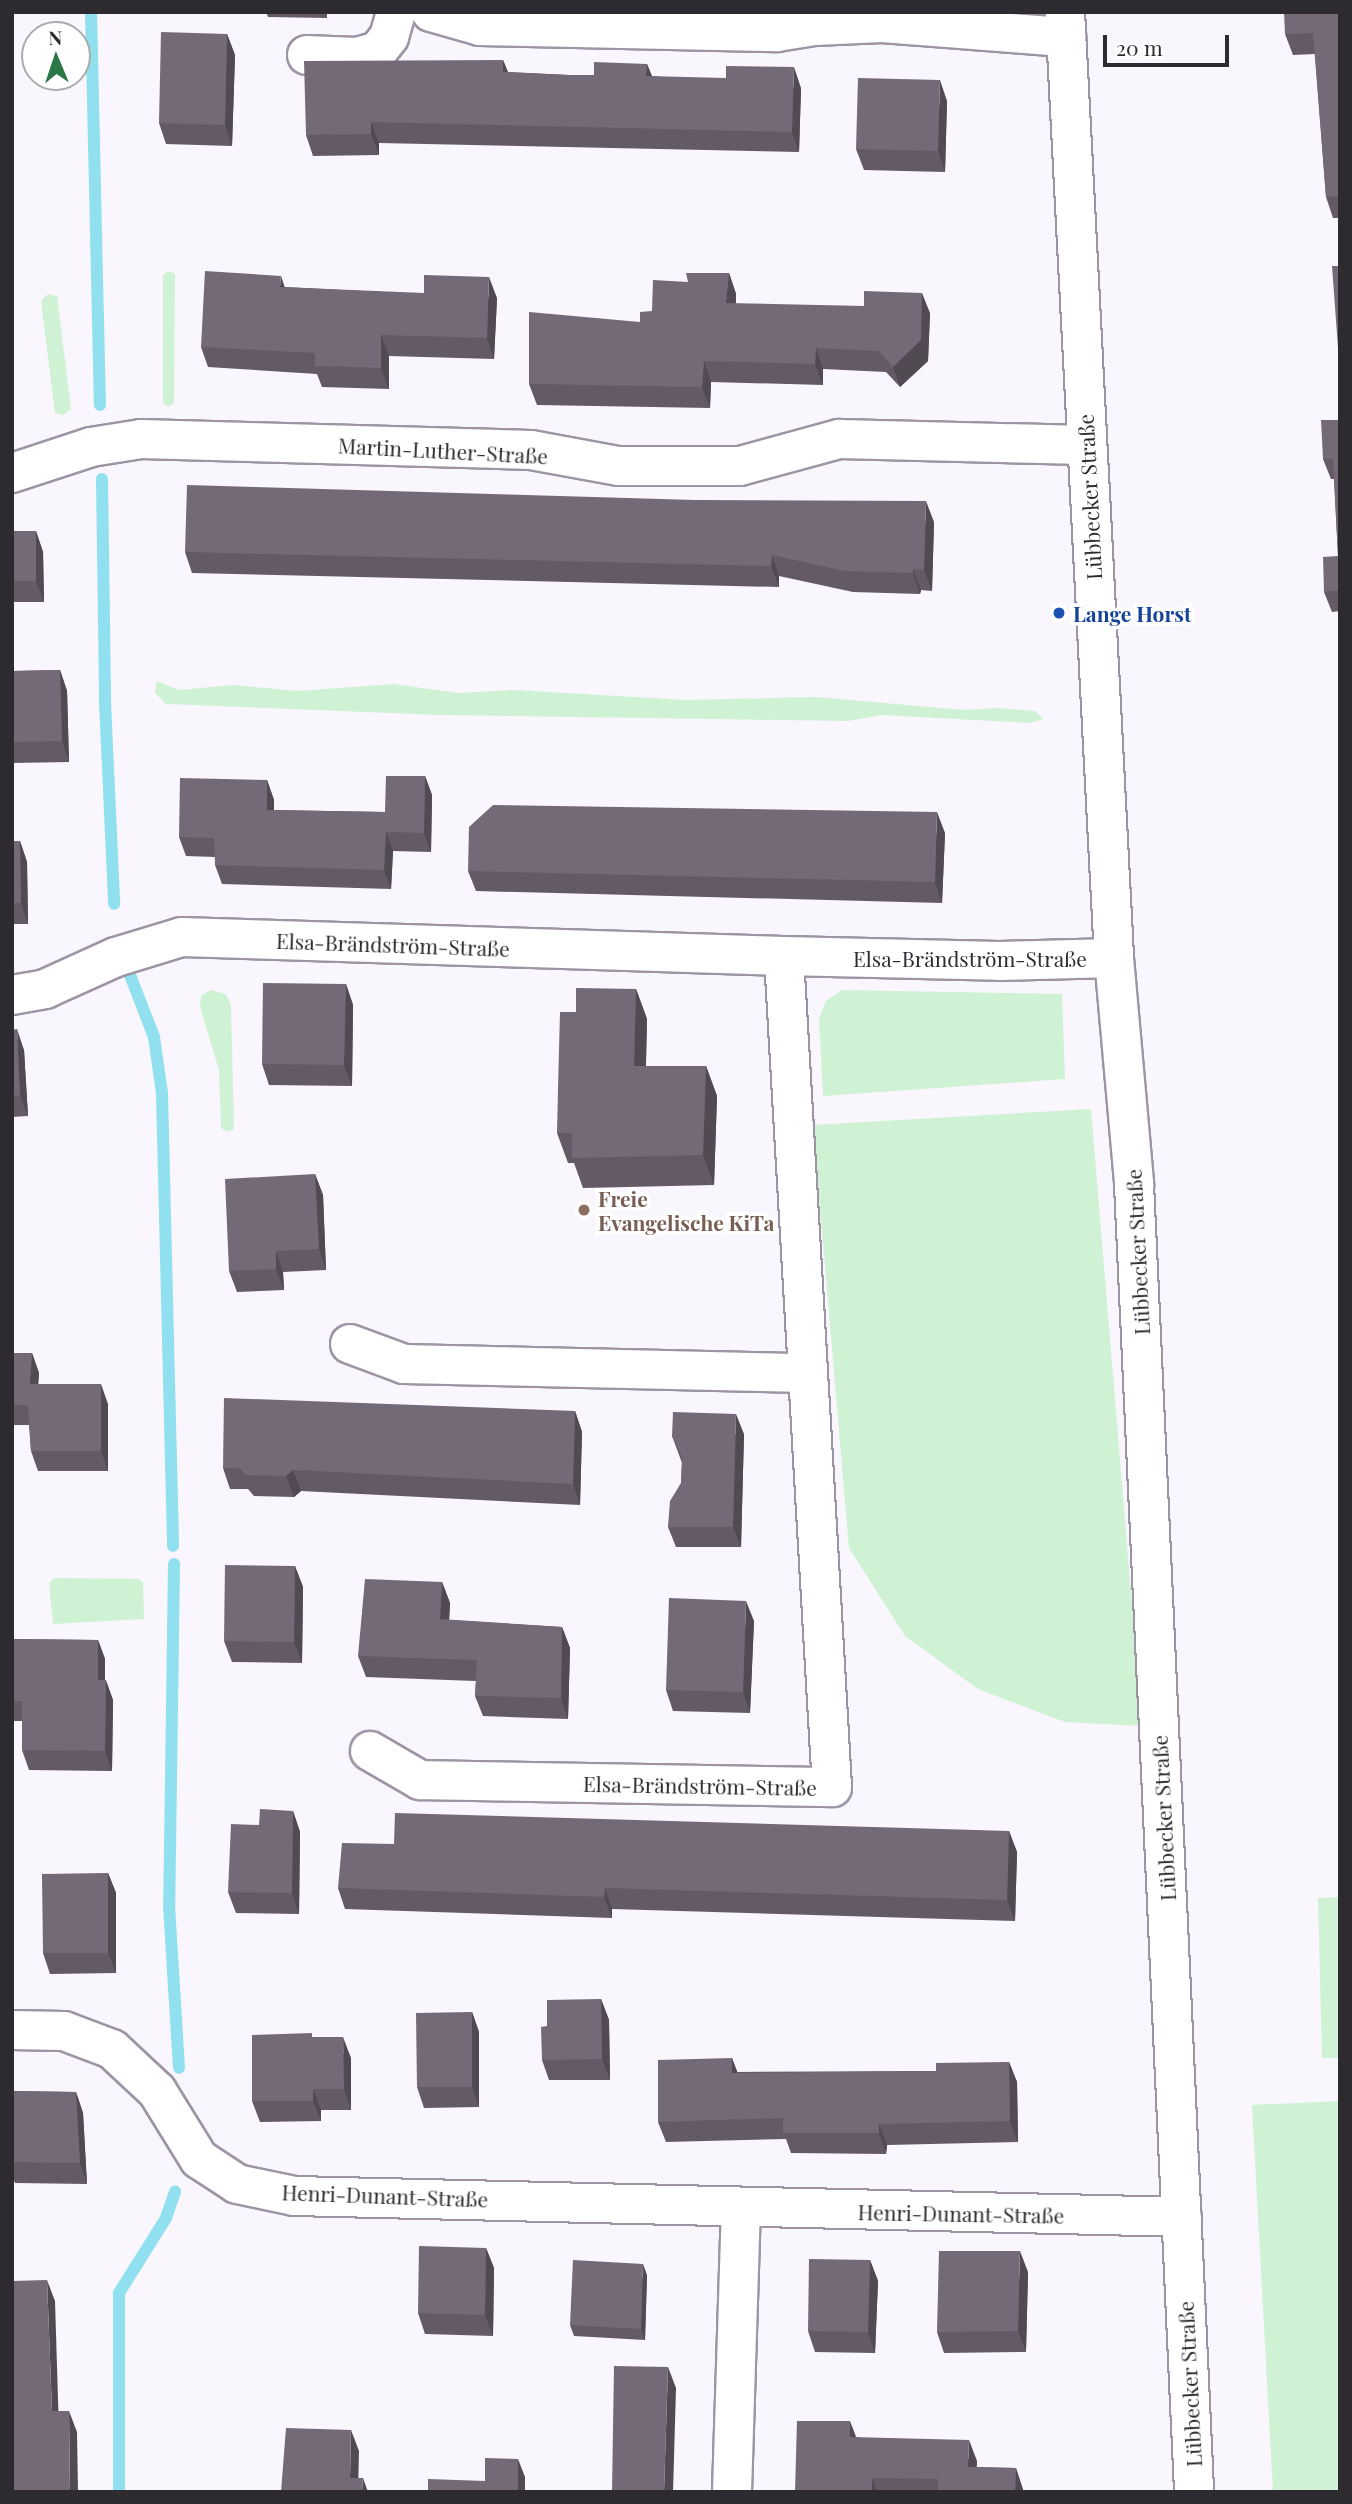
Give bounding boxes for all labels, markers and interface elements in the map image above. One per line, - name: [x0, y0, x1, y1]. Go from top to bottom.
- north arrow: [21, 21, 91, 91]
- scale bar: [1107, 21, 1233, 65]
- text: N: [48, 24, 63, 50]
- text: 20 m: [1116, 33, 1163, 61]
- street label: Lübbecker Straße: [1072, 413, 1106, 581]
- street label: Martin-Luther-Straße: [337, 432, 549, 468]
- place label: Lange Horst: [1073, 600, 1191, 626]
- marker: Lange Horst: [1051, 605, 1067, 621]
- street label: Elsa-Brändström-Straße: [276, 927, 510, 961]
- street label: Elsa-Brändström-Straße: [853, 945, 1087, 971]
- street label: Lübbecker Straße: [1120, 1168, 1154, 1336]
- place label: Freie Evangelische KiTa: [598, 1185, 774, 1235]
- marker: Freie Evangelische KiTa: [576, 1202, 592, 1218]
- street label: Lübbecker Straße: [1146, 1734, 1180, 1902]
- street label: Elsa-Brändström-Straße: [583, 1770, 817, 1800]
- street label: Henri-Dunant-Straße: [281, 2179, 489, 2211]
- street label: Henri-Dunant-Straße: [857, 2199, 1065, 2227]
- street label: Lübbecker Straße: [1172, 2300, 1206, 2468]

